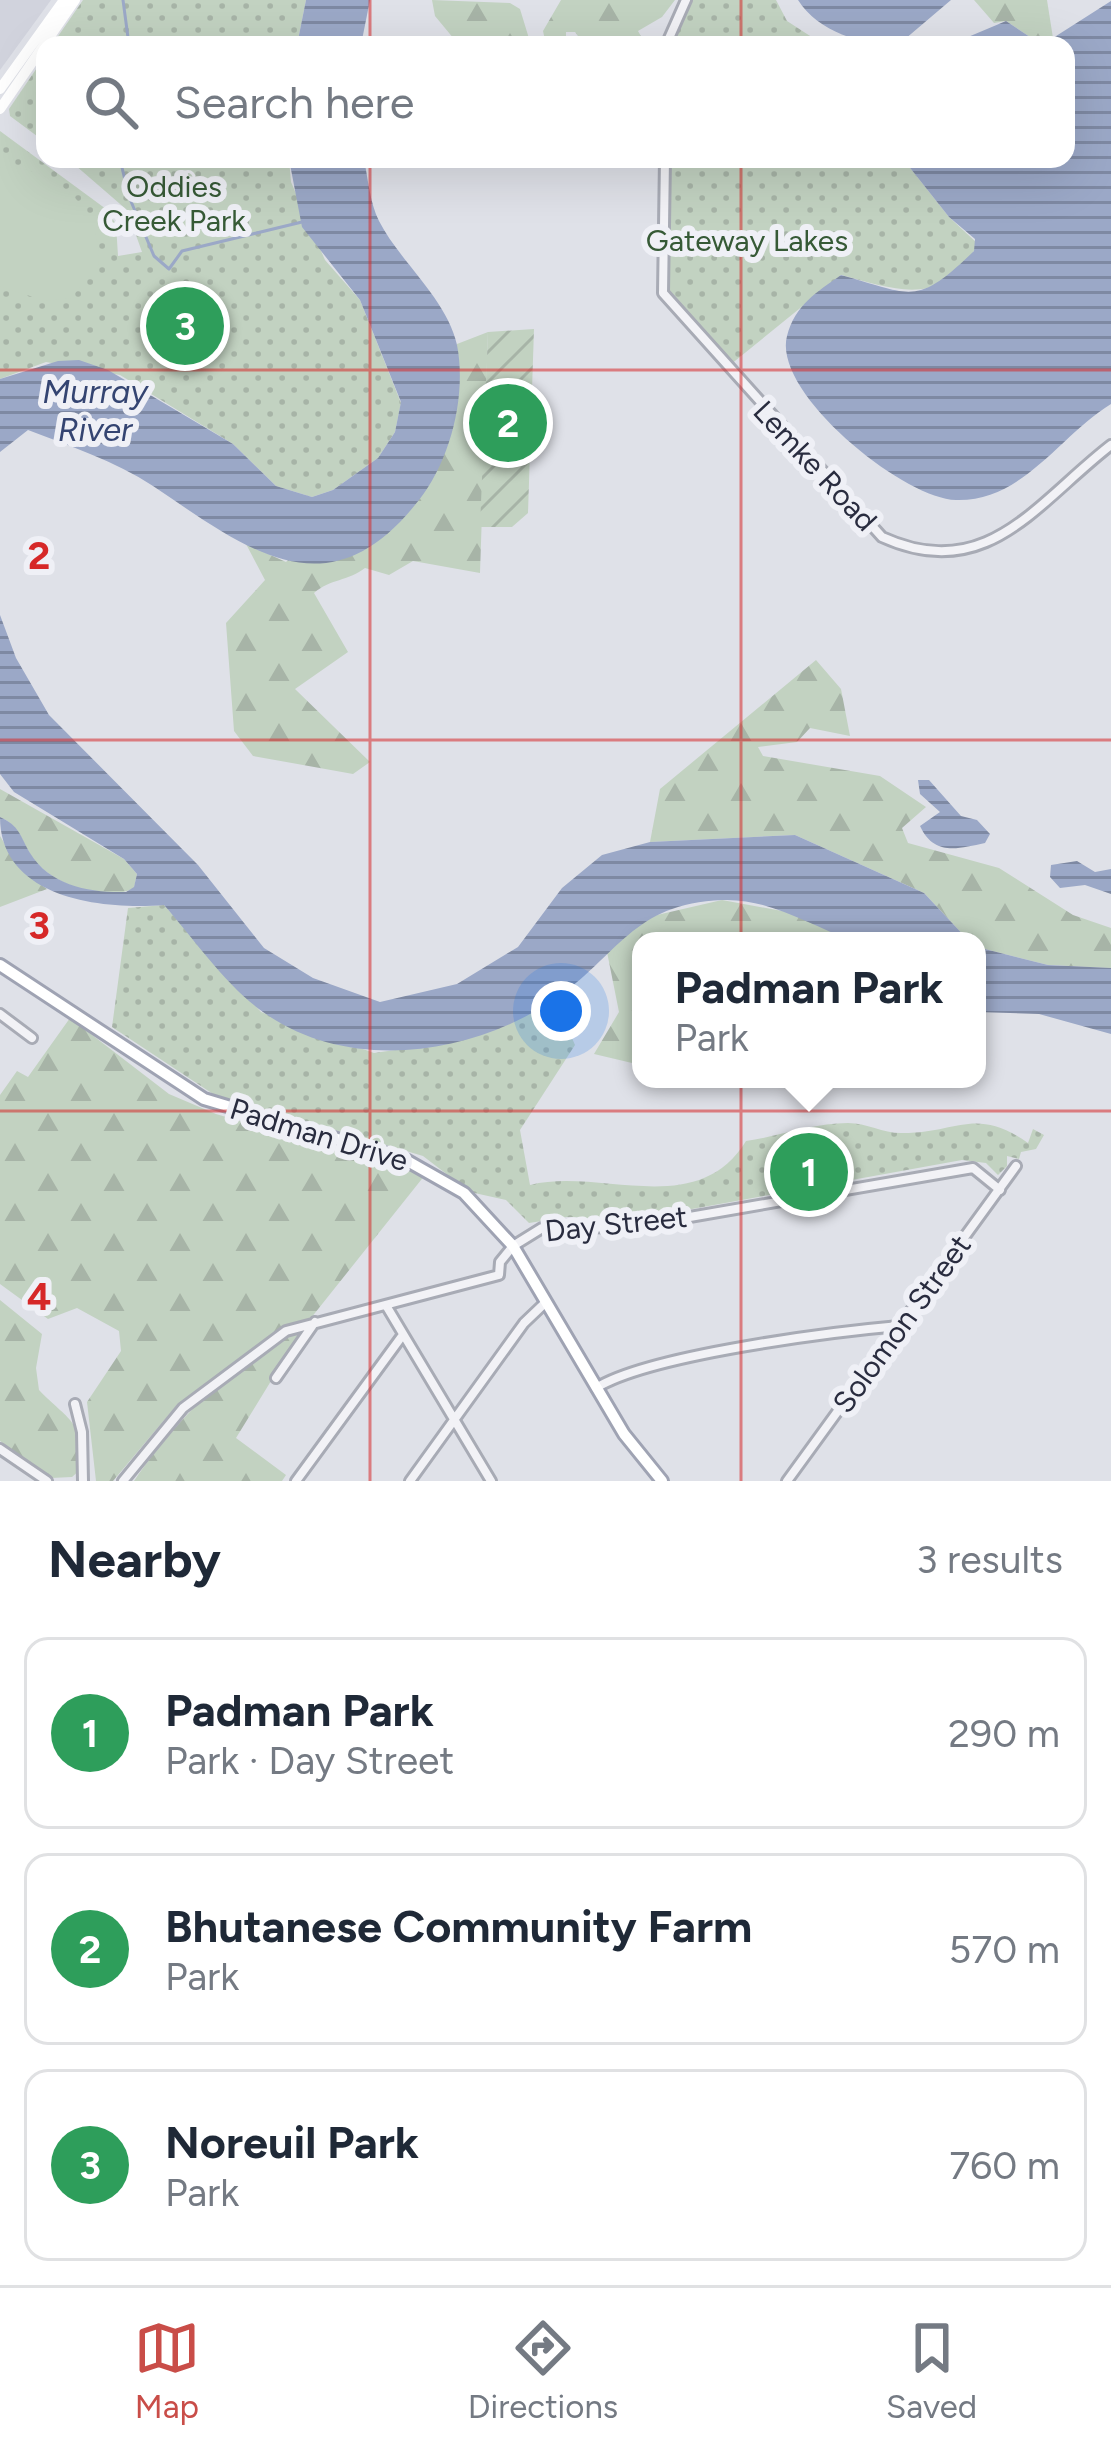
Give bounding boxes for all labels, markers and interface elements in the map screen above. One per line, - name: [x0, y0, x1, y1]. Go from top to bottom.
- search box: [36, 36, 1075, 168]
- icon: search: [78, 69, 144, 135]
- text: Search here: [174, 75, 414, 129]
- park label: Oddies Creek Park: [102, 168, 246, 239]
- park label: Gateway Lakes: [646, 222, 848, 259]
- pin: 3: [146, 281, 224, 371]
- water label: Murray River: [42, 372, 149, 449]
- pin: 2: [469, 378, 547, 468]
- street label: Lemke Road: [746, 393, 885, 538]
- text: 2: [28, 532, 50, 579]
- text: 3: [28, 902, 50, 949]
- popup: [632, 932, 986, 1088]
- text: Padman Park: [675, 960, 943, 1014]
- your location: [531, 981, 591, 1041]
- text: Park: [675, 1014, 749, 1061]
- street label: Padman Drive: [226, 1090, 413, 1179]
- pin: 1: [770, 1127, 848, 1217]
- street label: Day Street: [543, 1198, 689, 1249]
- street label: Solomon Street: [825, 1228, 979, 1420]
- text: 4: [27, 1273, 51, 1320]
- text: Nearby: [48, 1529, 221, 1590]
- text: 3 results: [916, 1536, 1063, 1583]
- text: Padman Park: [165, 1683, 434, 1737]
- text: 1: [82, 1710, 98, 1757]
- text: 290 m: [948, 1710, 1060, 1757]
- text: Park · Day Street: [165, 1737, 454, 1784]
- text: Bhutanese Community Farm: [165, 1899, 752, 1953]
- text: 2: [79, 1926, 101, 1973]
- text: 570 m: [949, 1926, 1060, 1973]
- text: Park: [165, 1953, 239, 2000]
- text: Noreuil Park: [165, 2115, 419, 2169]
- text: 3: [79, 2142, 101, 2189]
- text: 760 m: [949, 2142, 1060, 2189]
- text: Park: [165, 2169, 239, 2216]
- tab: Map: [134, 2315, 200, 2426]
- tab: Directions: [468, 2315, 618, 2426]
- tab: Saved: [886, 2315, 977, 2426]

